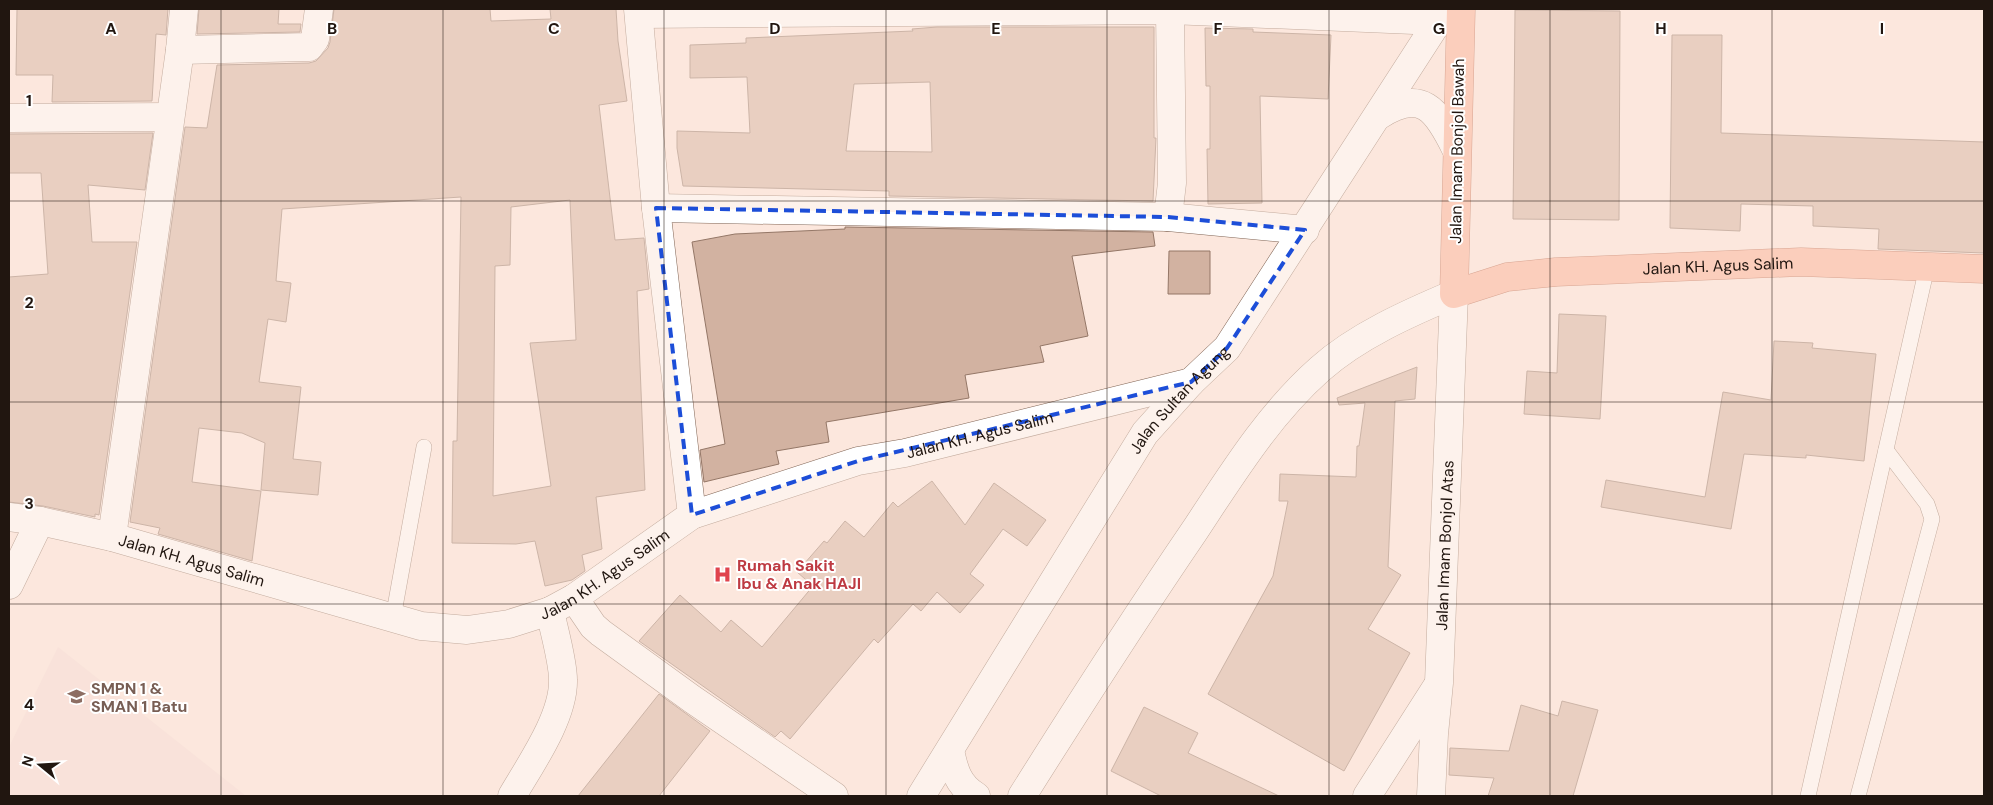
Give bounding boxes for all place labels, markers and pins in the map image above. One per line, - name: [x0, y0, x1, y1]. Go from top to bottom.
- place label: Rumah Sakit Ibu & Anak HAJI: [737, 555, 861, 594]
- hospital icon: Rumah Sakit Ibu & Anak HAJI: [713, 564, 733, 584]
- place label: SMPN 1 & SMAN 1 Batu: [91, 678, 187, 717]
- school or university icon: SMPN 1 & SMAN 1 Batu: [67, 687, 87, 707]

